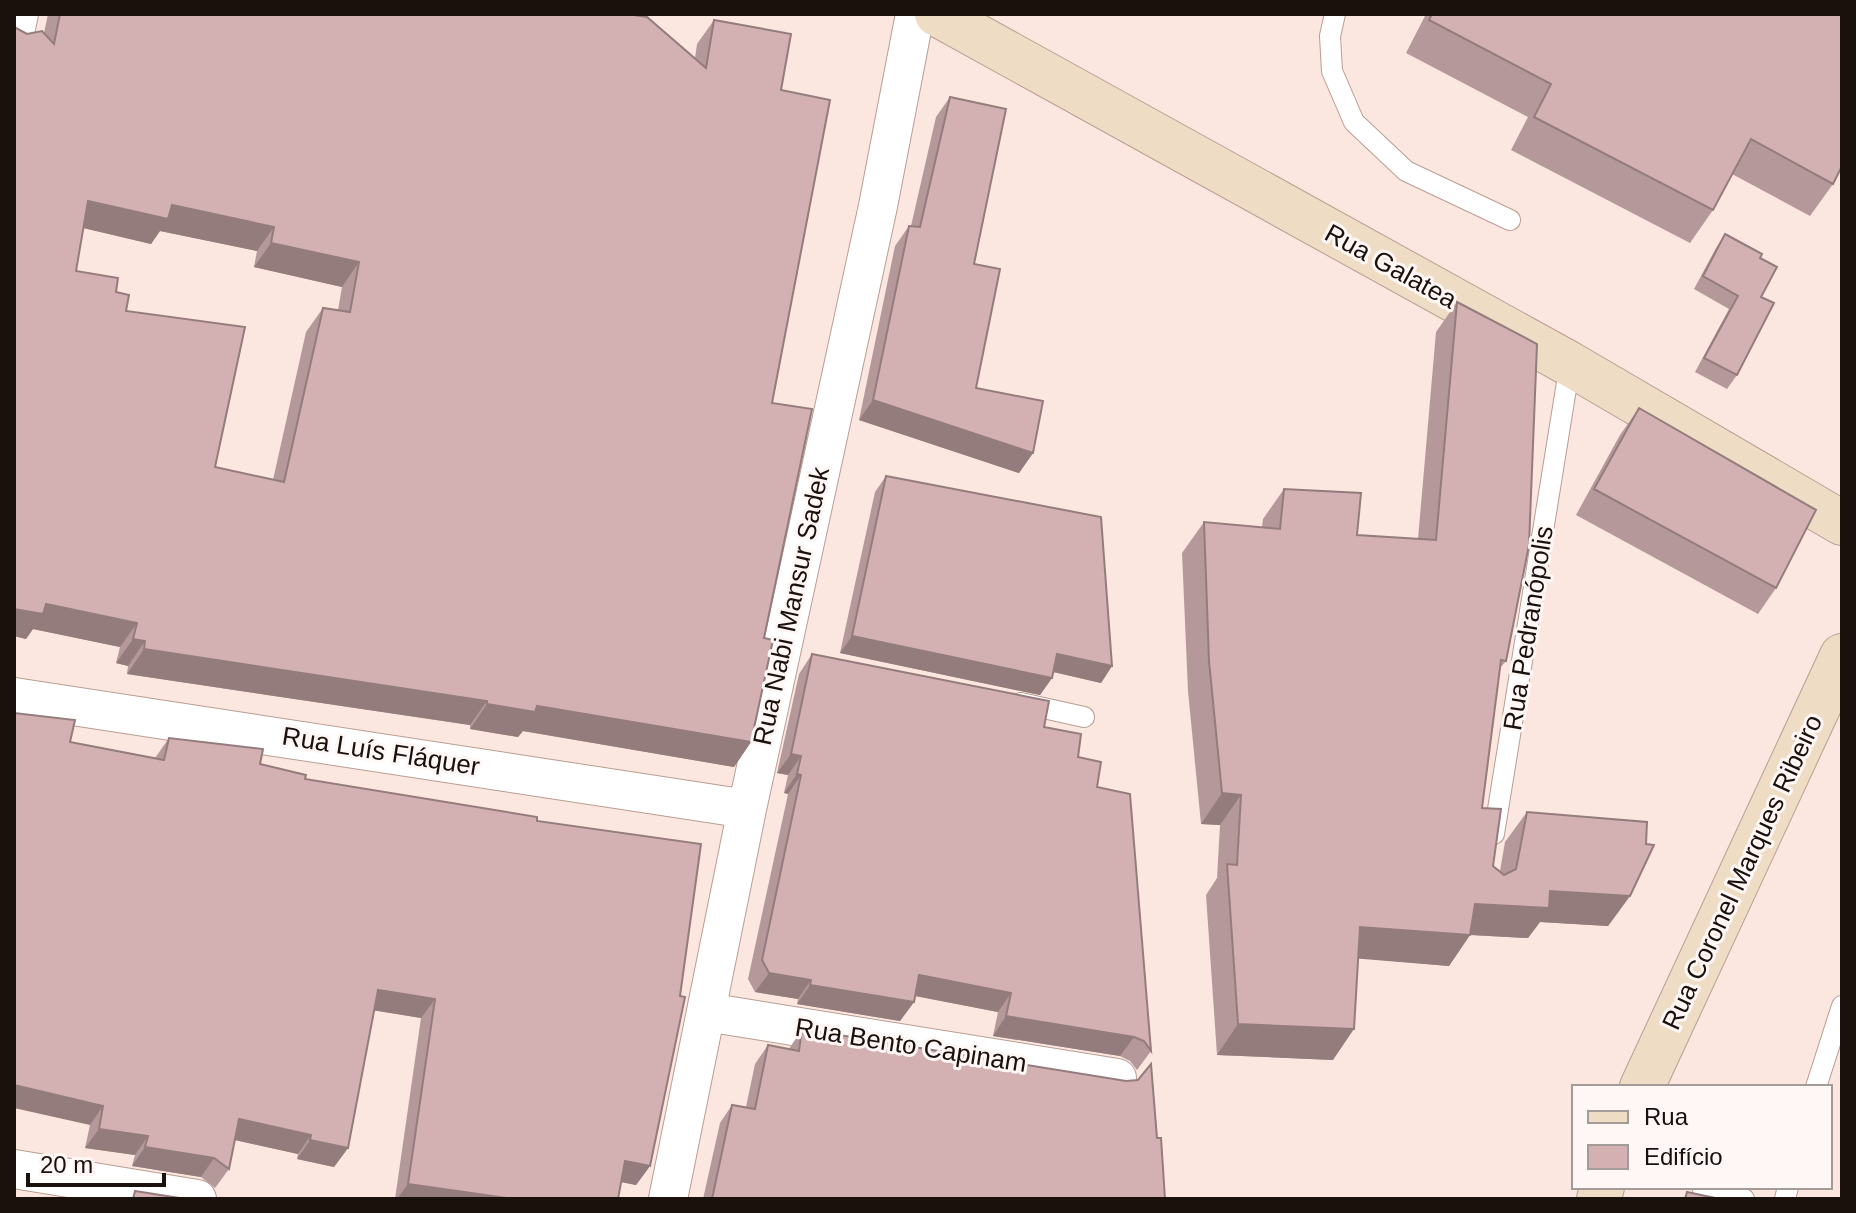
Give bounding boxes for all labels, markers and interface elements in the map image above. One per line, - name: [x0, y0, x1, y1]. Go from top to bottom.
- street label: Rua Galatea: [1320, 217, 1463, 315]
- street label: Rua Nabi Mansur Sadek: [747, 463, 835, 748]
- street label: Rua Pedranópolis: [1497, 524, 1559, 732]
- street label: Rua Coronel Marques Ribeiro: [1656, 710, 1828, 1034]
- street label: Rua Luís Fláquer: [280, 721, 482, 781]
- street label: Rua Bento Capinam: [793, 1012, 1029, 1078]
- legend: [1572, 1085, 1832, 1189]
- text: Rua: [1644, 1103, 1689, 1130]
- scale bar: [28, 1137, 164, 1187]
- text: Edifício: [1644, 1143, 1723, 1170]
- text: 20 m: [40, 1151, 93, 1178]

